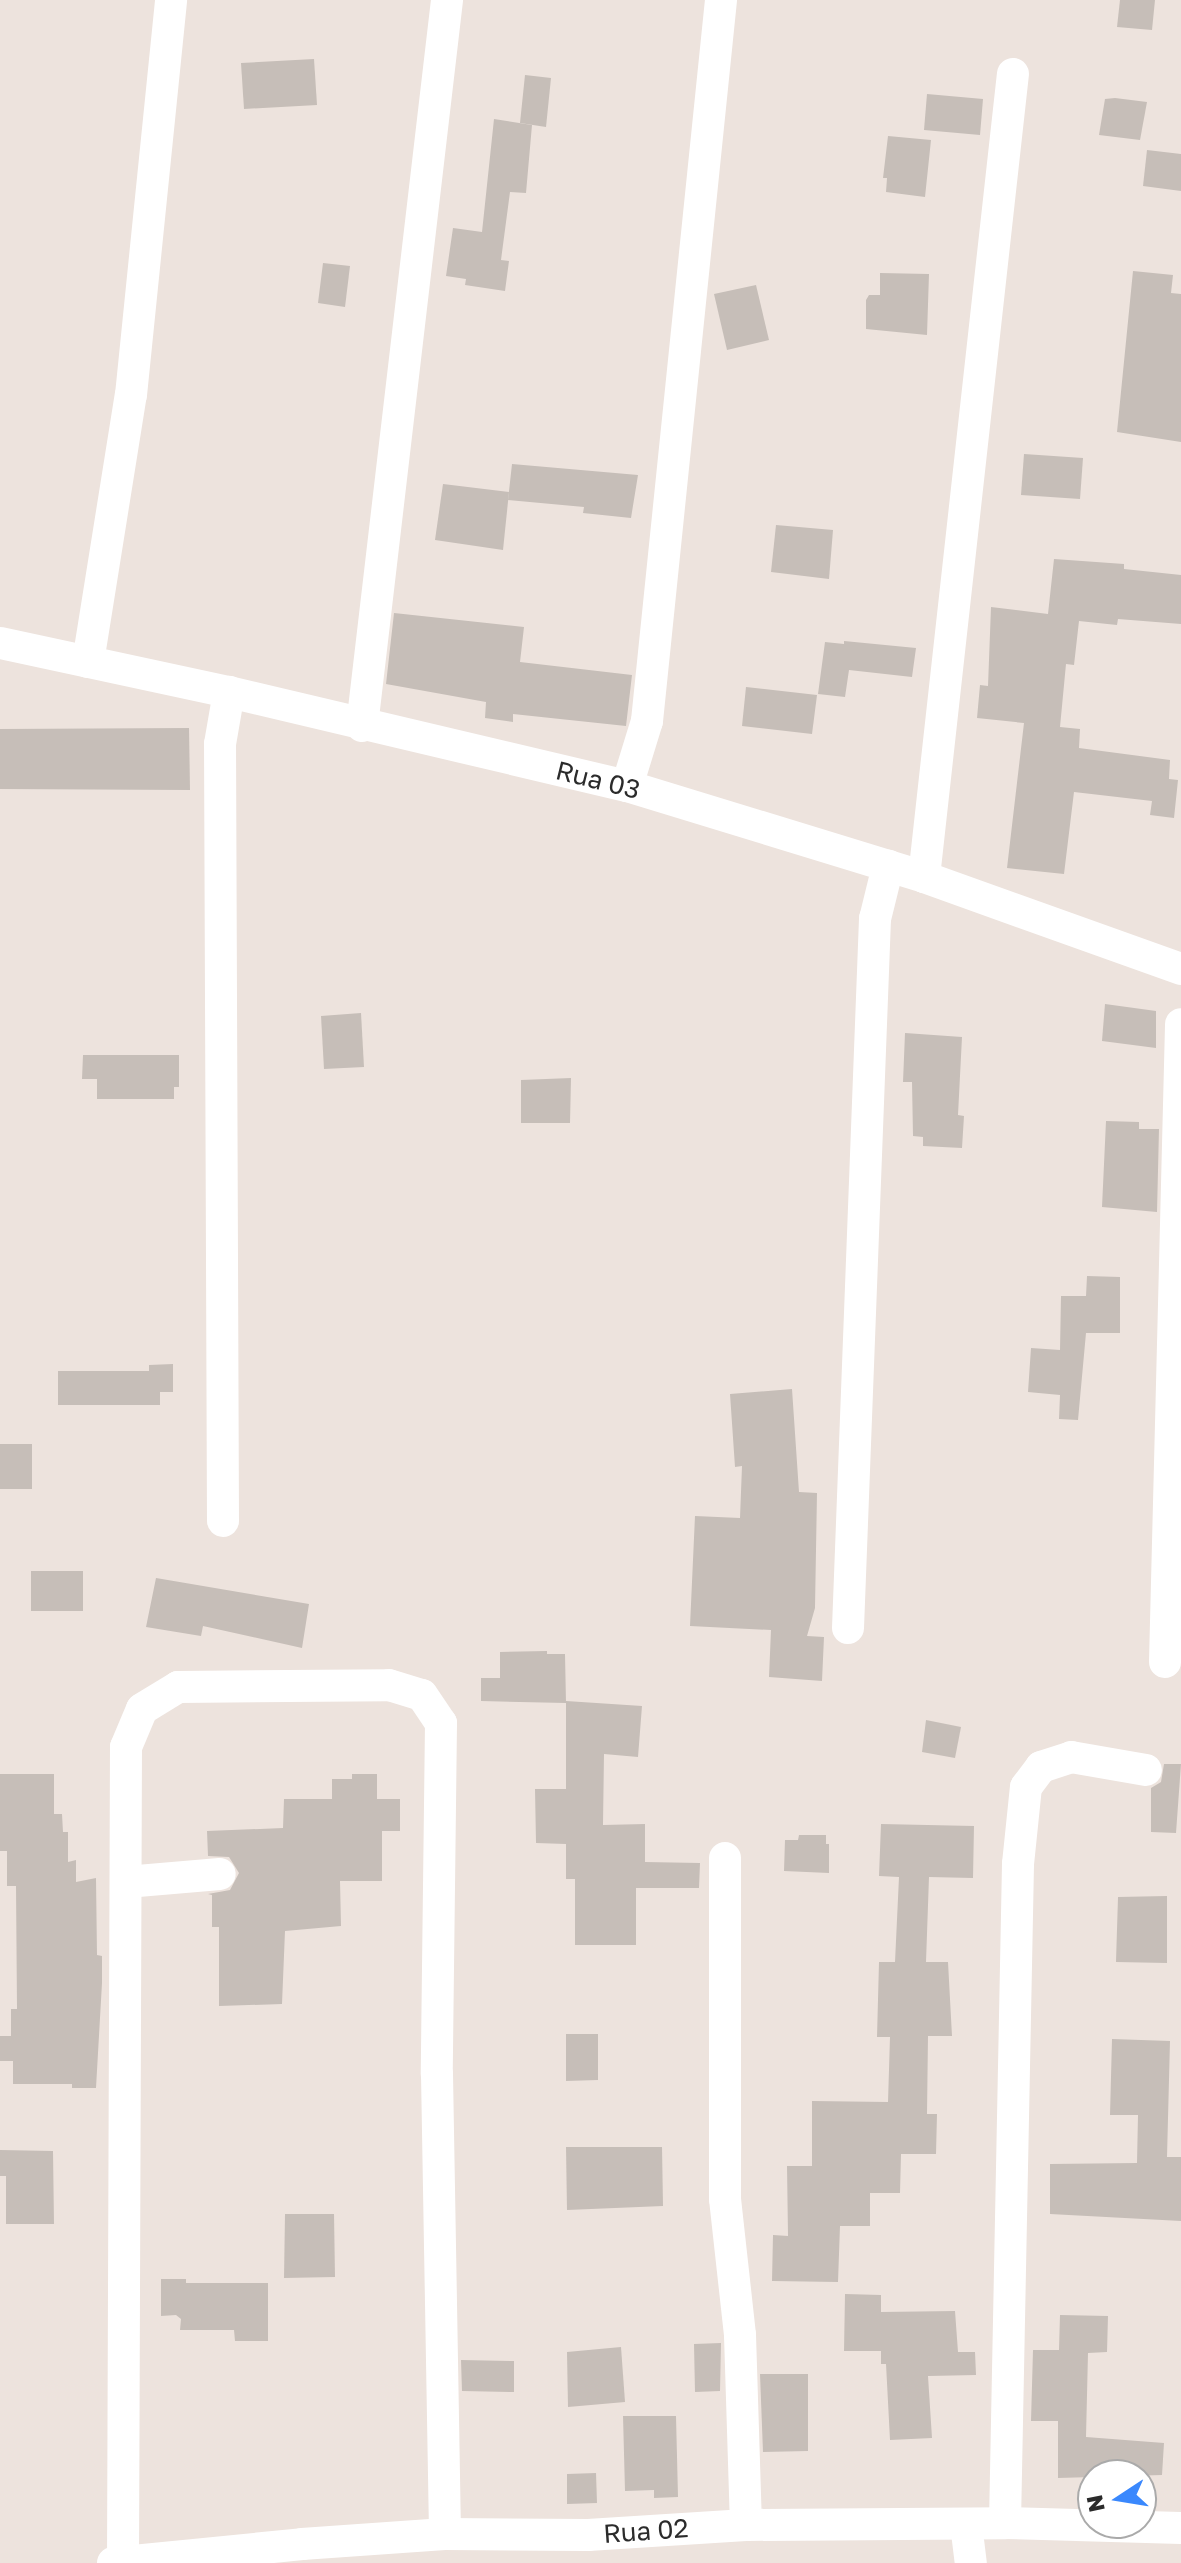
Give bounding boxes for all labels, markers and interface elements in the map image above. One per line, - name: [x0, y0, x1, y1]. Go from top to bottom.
- street label: Rua 03: [553, 755, 643, 805]
- north arrow: [1077, 2459, 1157, 2539]
- text: N: [1080, 2493, 1110, 2515]
- street label: Rua 02: [602, 2512, 690, 2550]

